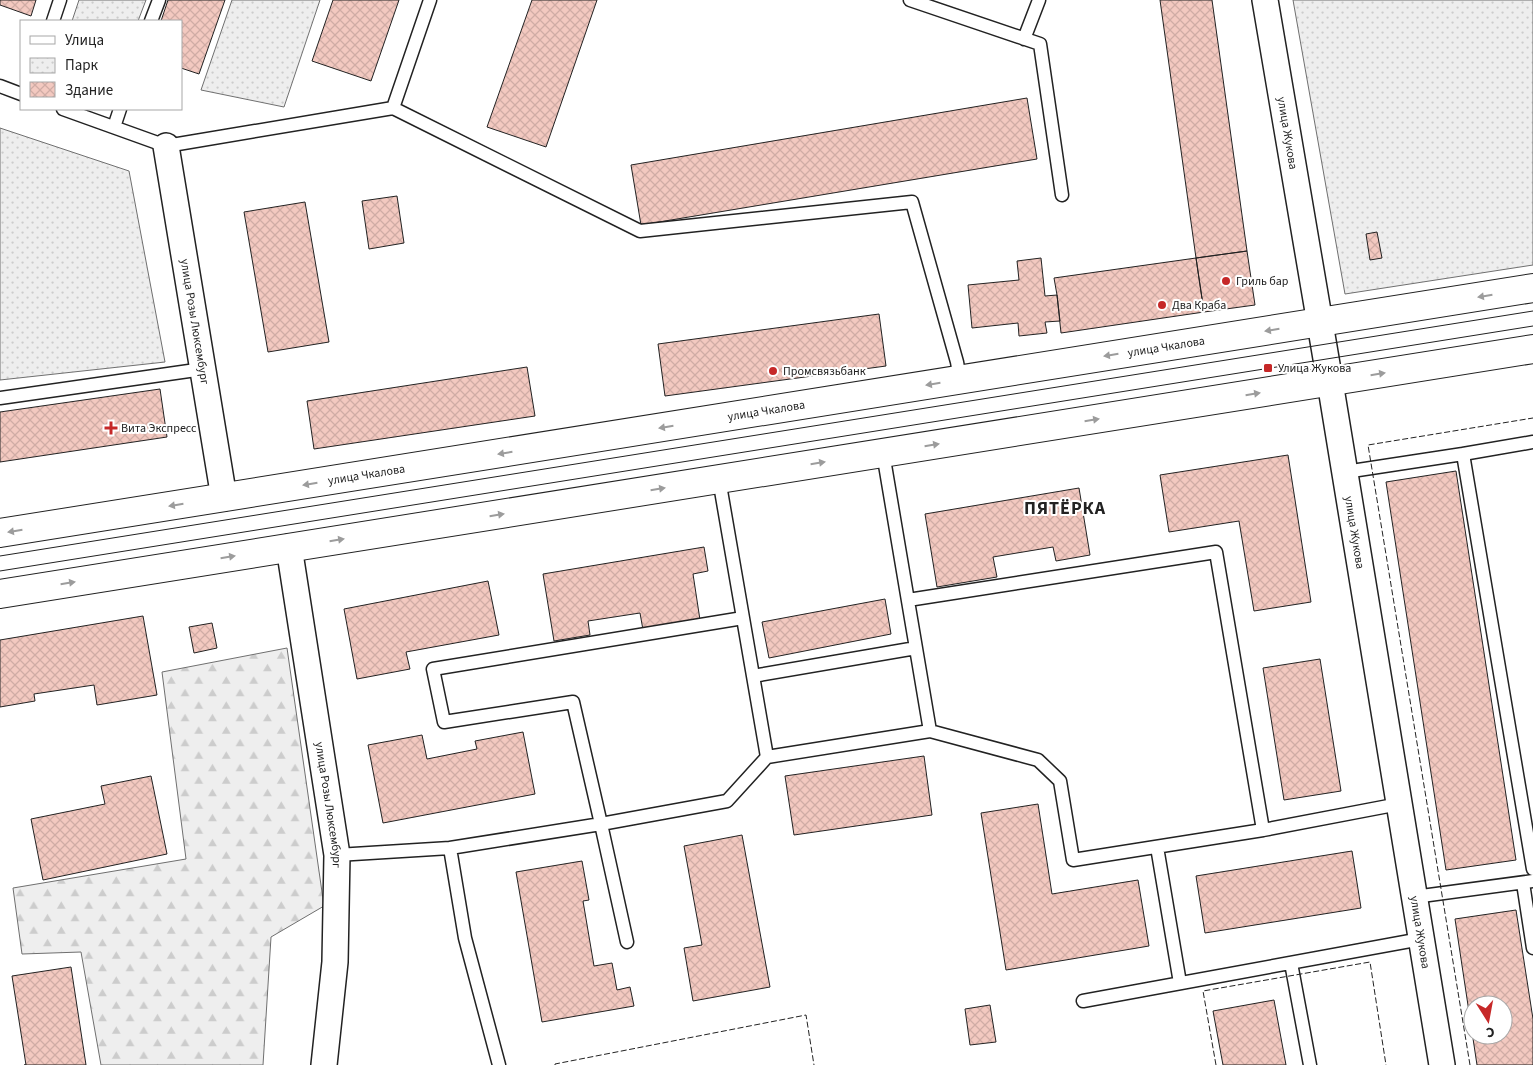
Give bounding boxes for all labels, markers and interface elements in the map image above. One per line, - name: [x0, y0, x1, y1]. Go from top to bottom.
- legend: [20, 20, 182, 110]
- text: Улица: [65, 30, 104, 51]
- text: Парк: [65, 55, 99, 76]
- text: Здание: [65, 80, 113, 101]
- street label: улица Жукова: [1273, 95, 1302, 171]
- street label: улица Розы Люксембург: [176, 258, 213, 386]
- place label: Гриль бар: [1236, 273, 1289, 290]
- marker: Гриль бар: [1220, 275, 1232, 287]
- one-way arrow: [1477, 292, 1493, 300]
- place label: Два Краба: [1172, 297, 1226, 314]
- marker: Два Краба: [1156, 299, 1168, 311]
- one-way arrow: [1263, 326, 1279, 334]
- street label: улица Чкалова: [1126, 333, 1206, 362]
- one-way arrow: [1103, 352, 1119, 360]
- place label: Улица Жукова: [1278, 360, 1351, 377]
- marker: Улица Жукова: [1262, 362, 1274, 374]
- place label: Промсвязьбанк: [783, 363, 866, 380]
- marker: Промсвязьбанк: [767, 365, 779, 377]
- one-way arrow: [1370, 370, 1386, 378]
- one-way arrow: [925, 380, 941, 388]
- one-way arrow: [1245, 390, 1261, 398]
- street label: улица Чкалова: [726, 396, 806, 426]
- one-way arrow: [1084, 415, 1100, 423]
- place label: Вита Экспресс: [121, 420, 197, 437]
- marker: Вита Экспресс: [105, 422, 117, 434]
- one-way arrow: [657, 424, 673, 432]
- one-way arrow: [924, 441, 940, 449]
- one-way arrow: [497, 449, 513, 457]
- one-way arrow: [811, 459, 827, 467]
- street label: улица Чкалова: [327, 460, 406, 489]
- one-way arrow: [302, 480, 318, 488]
- one-way arrow: [650, 485, 666, 493]
- street label: улица Жукова: [1340, 495, 1369, 570]
- district label: ПЯТЁРКА: [1024, 496, 1106, 521]
- one-way arrow: [167, 502, 183, 510]
- one-way arrow: [490, 510, 506, 518]
- one-way arrow: [7, 527, 23, 535]
- one-way arrow: [329, 536, 345, 544]
- one-way arrow: [221, 553, 237, 561]
- one-way arrow: [60, 579, 76, 587]
- street label: улица Розы Люксембург: [310, 741, 345, 868]
- street label: улица Жукова: [1405, 895, 1434, 970]
- north arrow: [1463, 995, 1513, 1045]
- text: С: [1484, 1021, 1496, 1042]

